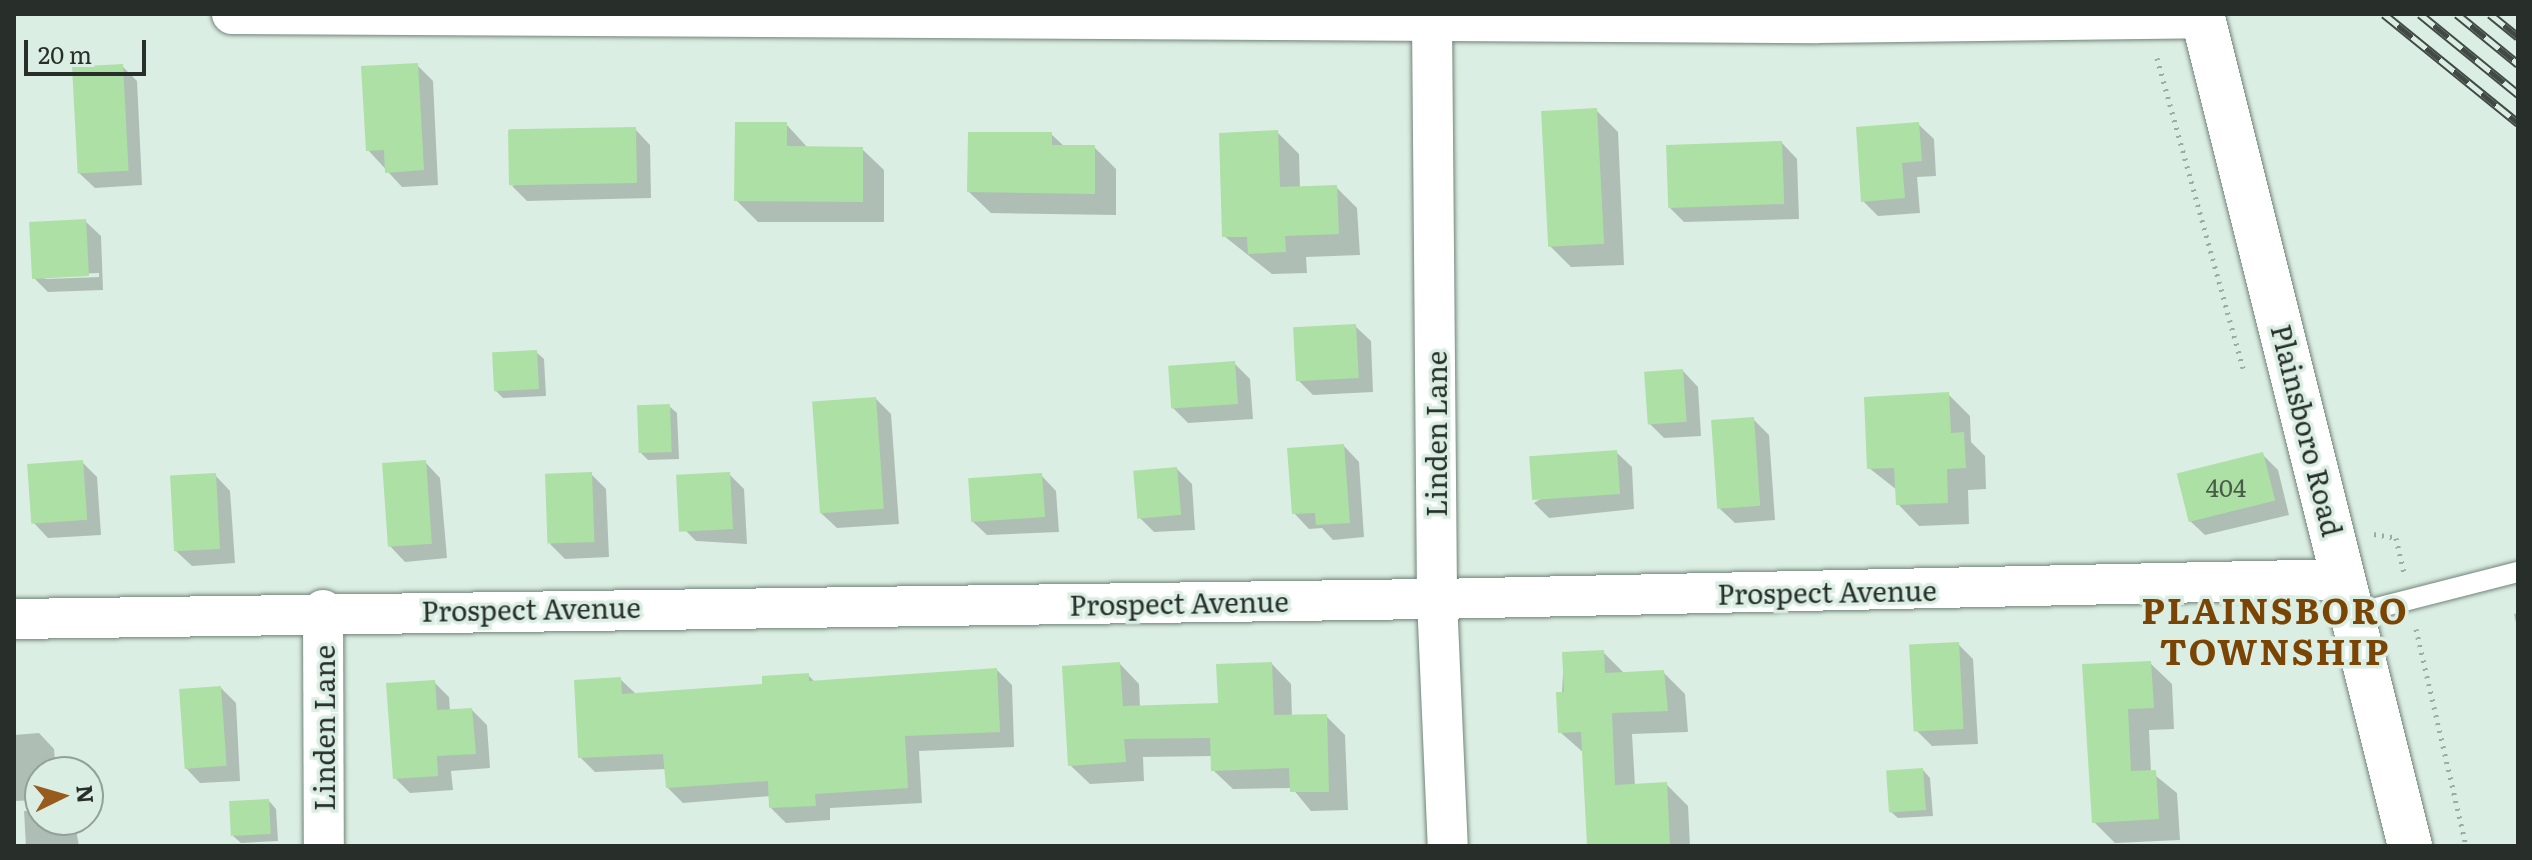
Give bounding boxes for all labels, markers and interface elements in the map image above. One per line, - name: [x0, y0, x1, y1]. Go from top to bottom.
- scale bar: [28, 24, 150, 74]
- text: 20 m: [38, 36, 92, 71]
- street label: Plainsboro Road: [2265, 321, 2351, 539]
- street label: Linden Lane: [1418, 351, 1452, 517]
- house number: 404: [2206, 473, 2246, 501]
- street label: Prospect Avenue: [1717, 572, 1937, 610]
- street label: Prospect Avenue: [1069, 583, 1289, 621]
- district label: PLAINSBORO TOWNSHIP: [2141, 586, 2409, 671]
- street label: Prospect Avenue: [421, 589, 641, 627]
- street label: Linden Lane: [306, 645, 340, 811]
- north arrow: [24, 756, 104, 836]
- text: N: [69, 783, 104, 805]

